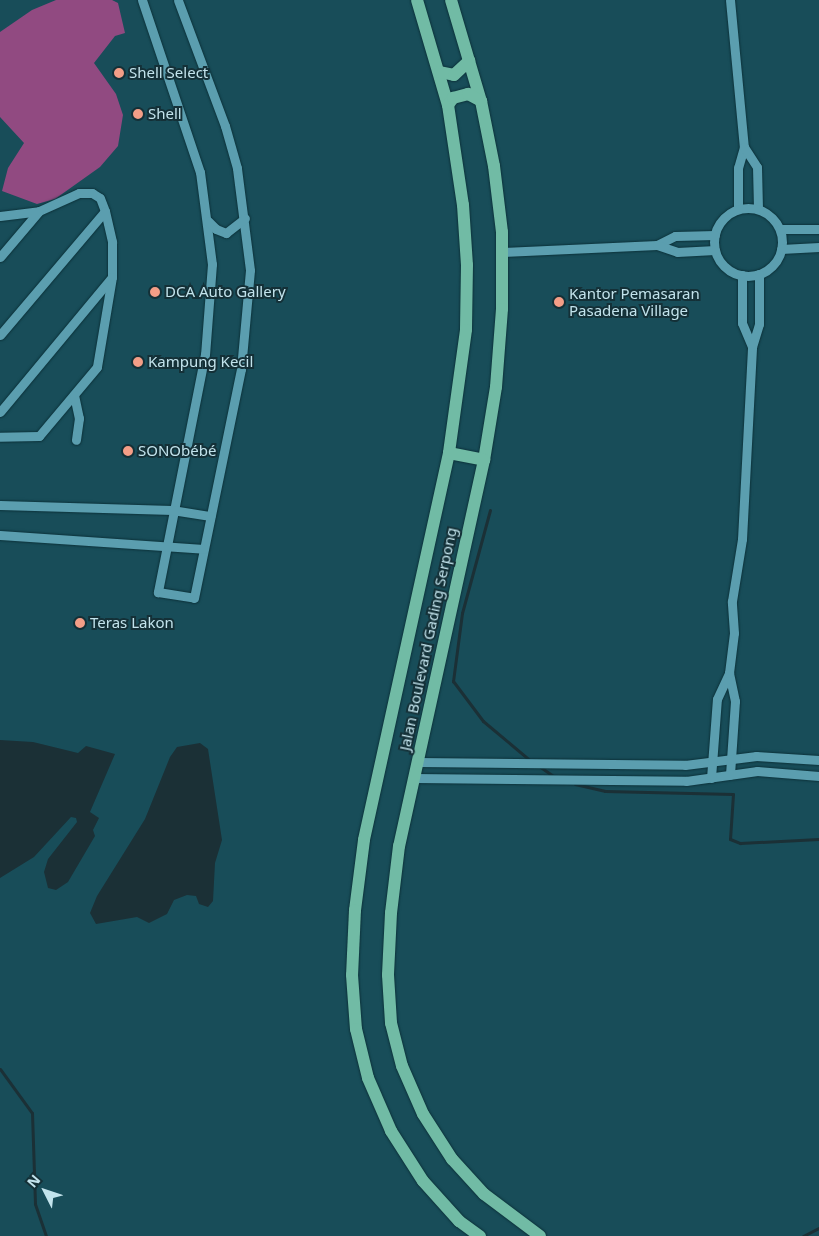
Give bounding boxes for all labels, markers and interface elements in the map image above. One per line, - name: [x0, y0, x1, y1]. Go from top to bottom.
- place label: Shell Select: [129, 64, 208, 82]
- marker: Shell Select: [113, 67, 125, 79]
- place label: Shell: [148, 105, 182, 123]
- marker: Shell: [132, 108, 144, 120]
- place label: DCA Auto Gallery: [165, 283, 286, 301]
- place label: Kantor Pemasaran Pasadena Village: [569, 284, 700, 319]
- marker: DCA Auto Gallery: [149, 286, 161, 298]
- marker: Kantor Pemasaran Pasadena Village: [553, 296, 565, 308]
- place label: Kampung Kecil: [148, 353, 253, 371]
- marker: Kampung Kecil: [132, 356, 144, 368]
- place label: SONObébé: [138, 442, 216, 460]
- marker: SONObébé: [122, 445, 134, 457]
- street label: Jalan Boulevard Gading Serpong: [396, 526, 460, 752]
- place label: Teras Lakon: [90, 614, 174, 632]
- marker: Teras Lakon: [74, 617, 86, 629]
- north arrow: [20, 1166, 70, 1216]
- text: N: [22, 1170, 44, 1191]

